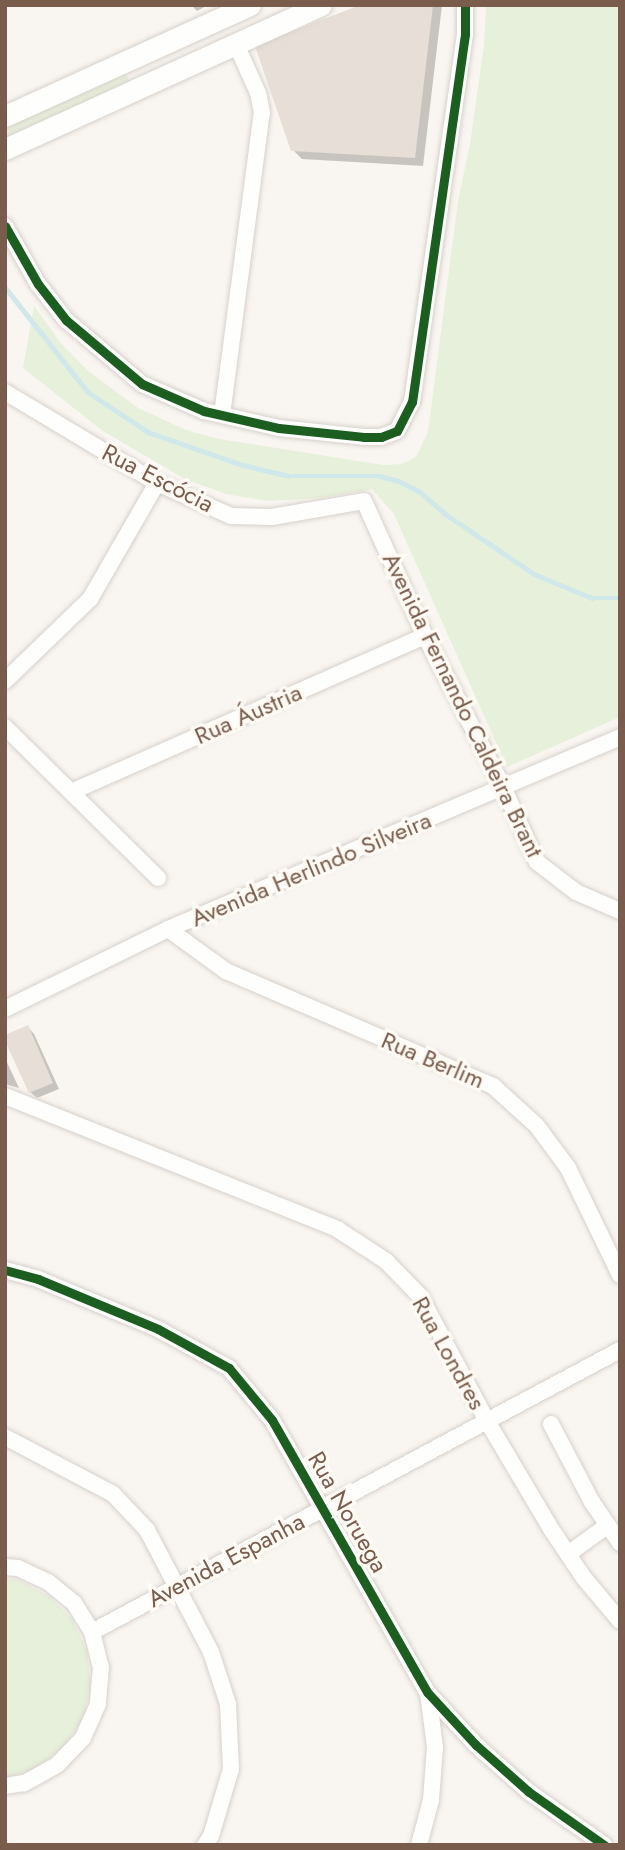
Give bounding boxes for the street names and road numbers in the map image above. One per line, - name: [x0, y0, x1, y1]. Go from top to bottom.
- street label: Rua Escócia: [97, 438, 219, 518]
- street label: Avenida Fernando Caldeira Brant: [377, 548, 549, 862]
- street label: Rua Áustria: [190, 678, 306, 750]
- street label: Avenida Herlindo Silveira: [187, 805, 435, 933]
- street label: Rua Berlim: [377, 1025, 489, 1095]
- street label: Rua Londres: [406, 1291, 492, 1415]
- street label: Rua Noruega: [302, 1446, 394, 1578]
- street label: Avenida Espanha: [143, 1507, 309, 1613]

